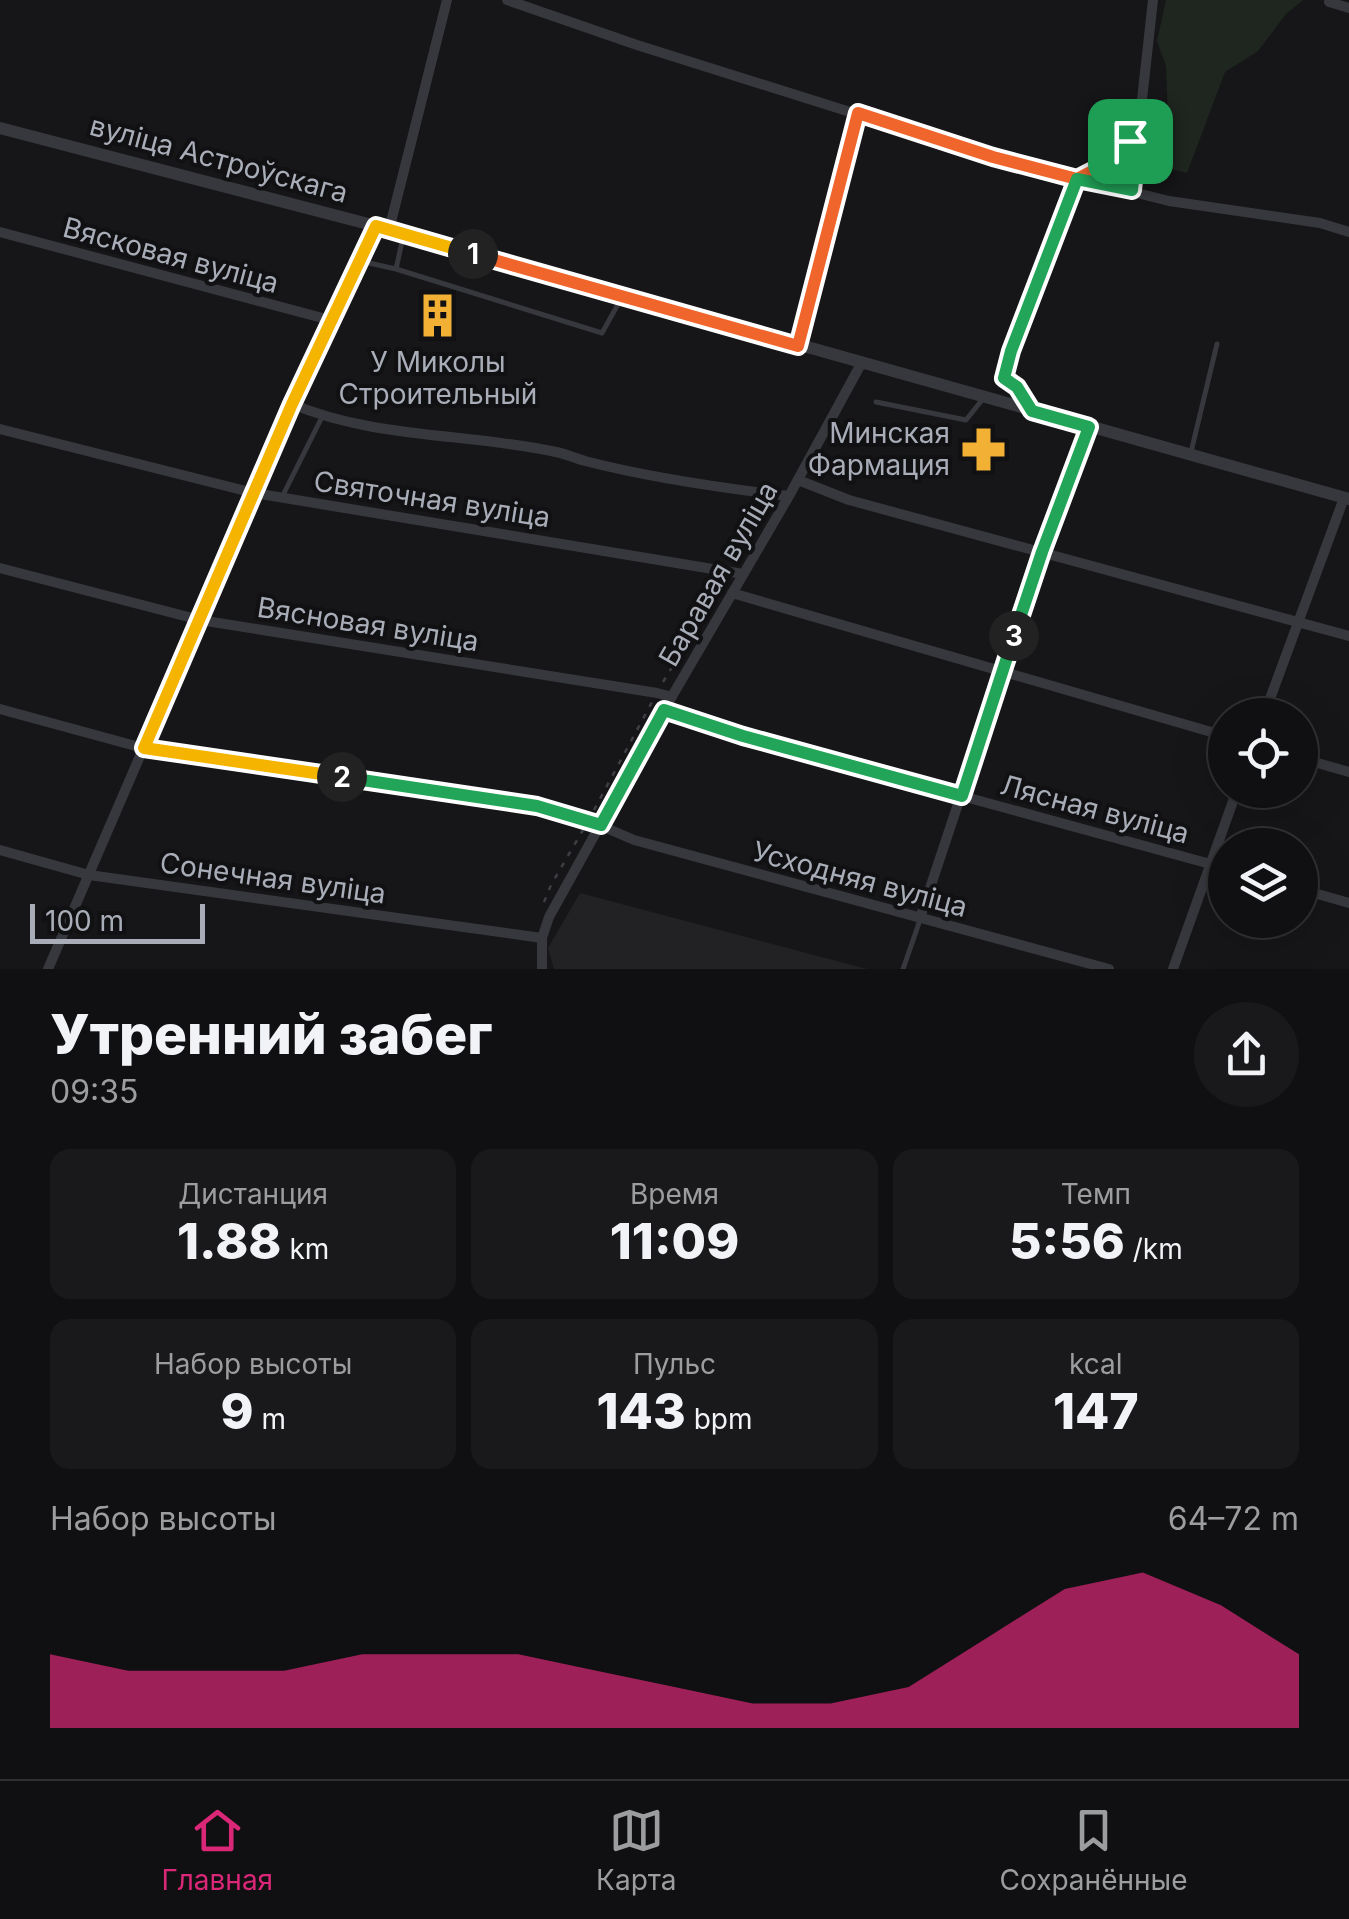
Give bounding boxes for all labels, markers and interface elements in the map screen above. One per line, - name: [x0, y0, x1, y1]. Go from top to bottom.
- pin: [1088, 99, 1173, 184]
- street label: вуліца Астроўскага: [86, 108, 352, 210]
- icon: arrive: [1103, 114, 1158, 169]
- street label: Вясковая вуліца: [60, 210, 282, 300]
- pin: 1: [448, 229, 498, 279]
- text: 1: [467, 237, 479, 271]
- building icon: У Миколы Строительный: [414, 292, 462, 340]
- place label: У Миколы Строительный: [339, 345, 537, 411]
- place label: Минская Фармация: [808, 416, 950, 482]
- pharmacy icon: Минская Фармация: [959, 425, 1007, 473]
- street label: Святочная вуліца: [311, 464, 553, 534]
- street label: Баравая вуліца: [651, 476, 785, 672]
- street label: Вясновая вуліца: [255, 590, 481, 658]
- pin: 3: [989, 611, 1039, 661]
- text: 3: [1005, 619, 1023, 653]
- map controls: [1208, 698, 1318, 938]
- button: locate: [1208, 698, 1318, 808]
- pin: 2: [317, 752, 367, 802]
- text: 2: [333, 760, 351, 794]
- street label: Лясная вуліца: [997, 768, 1193, 850]
- button: layers: [1208, 828, 1318, 938]
- street label: Усходняя вуліца: [749, 834, 971, 924]
- street label: Сонечная вуліца: [158, 845, 388, 911]
- scale bar: [30, 899, 205, 944]
- text: 100 m: [45, 904, 124, 938]
- text: Утренний забег: [50, 1001, 493, 1067]
- button: share: [1194, 1002, 1299, 1107]
- text: 09:35: [50, 1072, 138, 1111]
- text: Дистанция: [178, 1177, 328, 1211]
- text: Время: [630, 1177, 719, 1211]
- text: Темп: [1061, 1177, 1131, 1211]
- text: 1.88: [177, 1211, 282, 1271]
- text: 11:09: [610, 1211, 739, 1271]
- text: 5:56: [1009, 1211, 1125, 1271]
- text: km: [282, 1232, 329, 1266]
- text: /km: [1125, 1232, 1183, 1266]
- text: Набор высоты: [154, 1347, 352, 1381]
- text: Пульс: [633, 1347, 716, 1381]
- text: kcal: [1069, 1347, 1123, 1381]
- text: 9: [220, 1381, 254, 1441]
- text: 143: [596, 1381, 686, 1441]
- text: 147: [1053, 1381, 1139, 1441]
- text: m: [254, 1402, 286, 1436]
- text: bpm: [686, 1402, 753, 1436]
- text: Набор высоты: [50, 1499, 277, 1538]
- text: 64–72 m: [1168, 1499, 1299, 1538]
- tab: Главная: [161, 1803, 273, 1897]
- tab: Карта: [596, 1803, 677, 1897]
- tab: Сохранённые: [1000, 1803, 1188, 1897]

